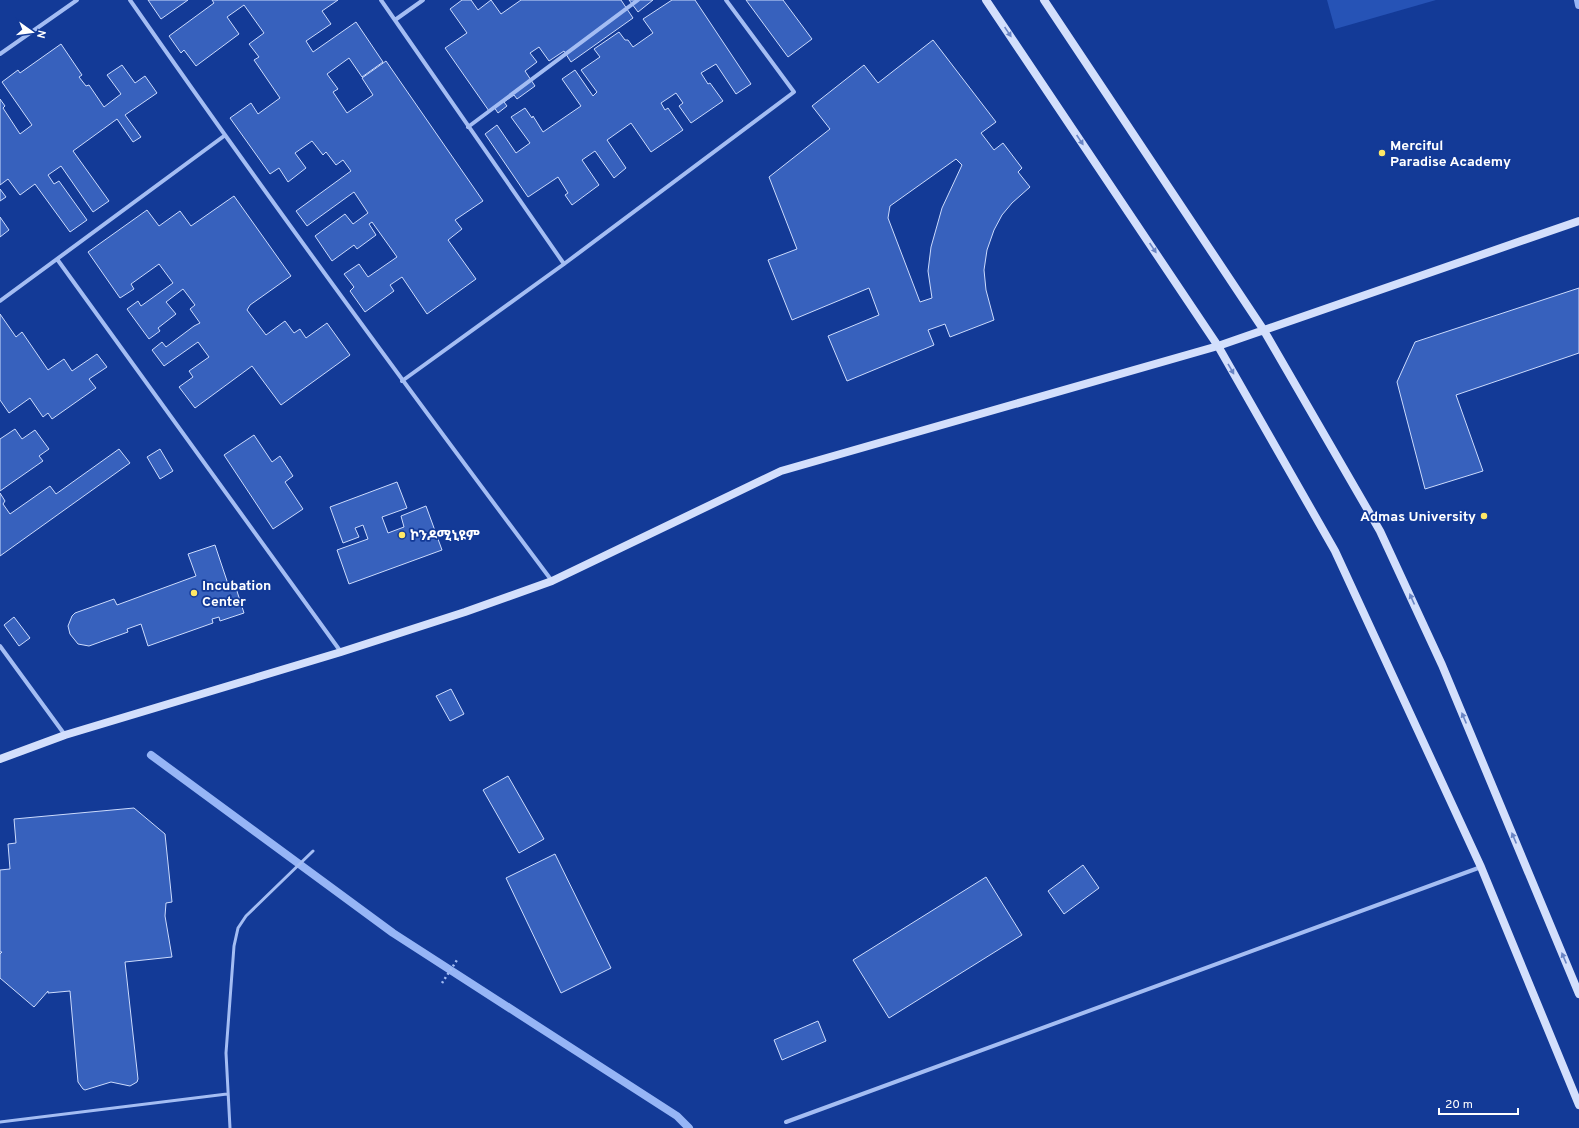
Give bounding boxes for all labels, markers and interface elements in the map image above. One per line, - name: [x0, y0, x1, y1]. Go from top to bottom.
- north arrow: [12, 12, 52, 52]
- one-way arrow: [1004, 27, 1012, 38]
- text: N: [33, 29, 48, 40]
- one-way arrow: [1076, 135, 1084, 145]
- place label: Merciful Paradise Academy: [1390, 138, 1511, 171]
- marker: Merciful Paradise Academy: [1377, 148, 1387, 158]
- one-way arrow: [1149, 243, 1157, 253]
- one-way arrow: [1228, 363, 1235, 375]
- place label: Admas University: [1360, 509, 1476, 526]
- marker: Admas University: [1479, 511, 1489, 521]
- place label: ኮንዶሚኒዩም: [410, 528, 480, 545]
- marker: ኮንዶሚኒዩም: [397, 530, 407, 540]
- place label: Incubation Center: [202, 578, 271, 611]
- marker: Incubation Center: [189, 588, 199, 598]
- one-way arrow: [1409, 593, 1415, 604]
- one-way arrow: [1461, 712, 1467, 723]
- one-way arrow: [1511, 832, 1517, 843]
- one-way arrow: [1561, 952, 1567, 963]
- scale bar: [1439, 1090, 1518, 1116]
- text: 20 m: [1445, 1097, 1473, 1113]

